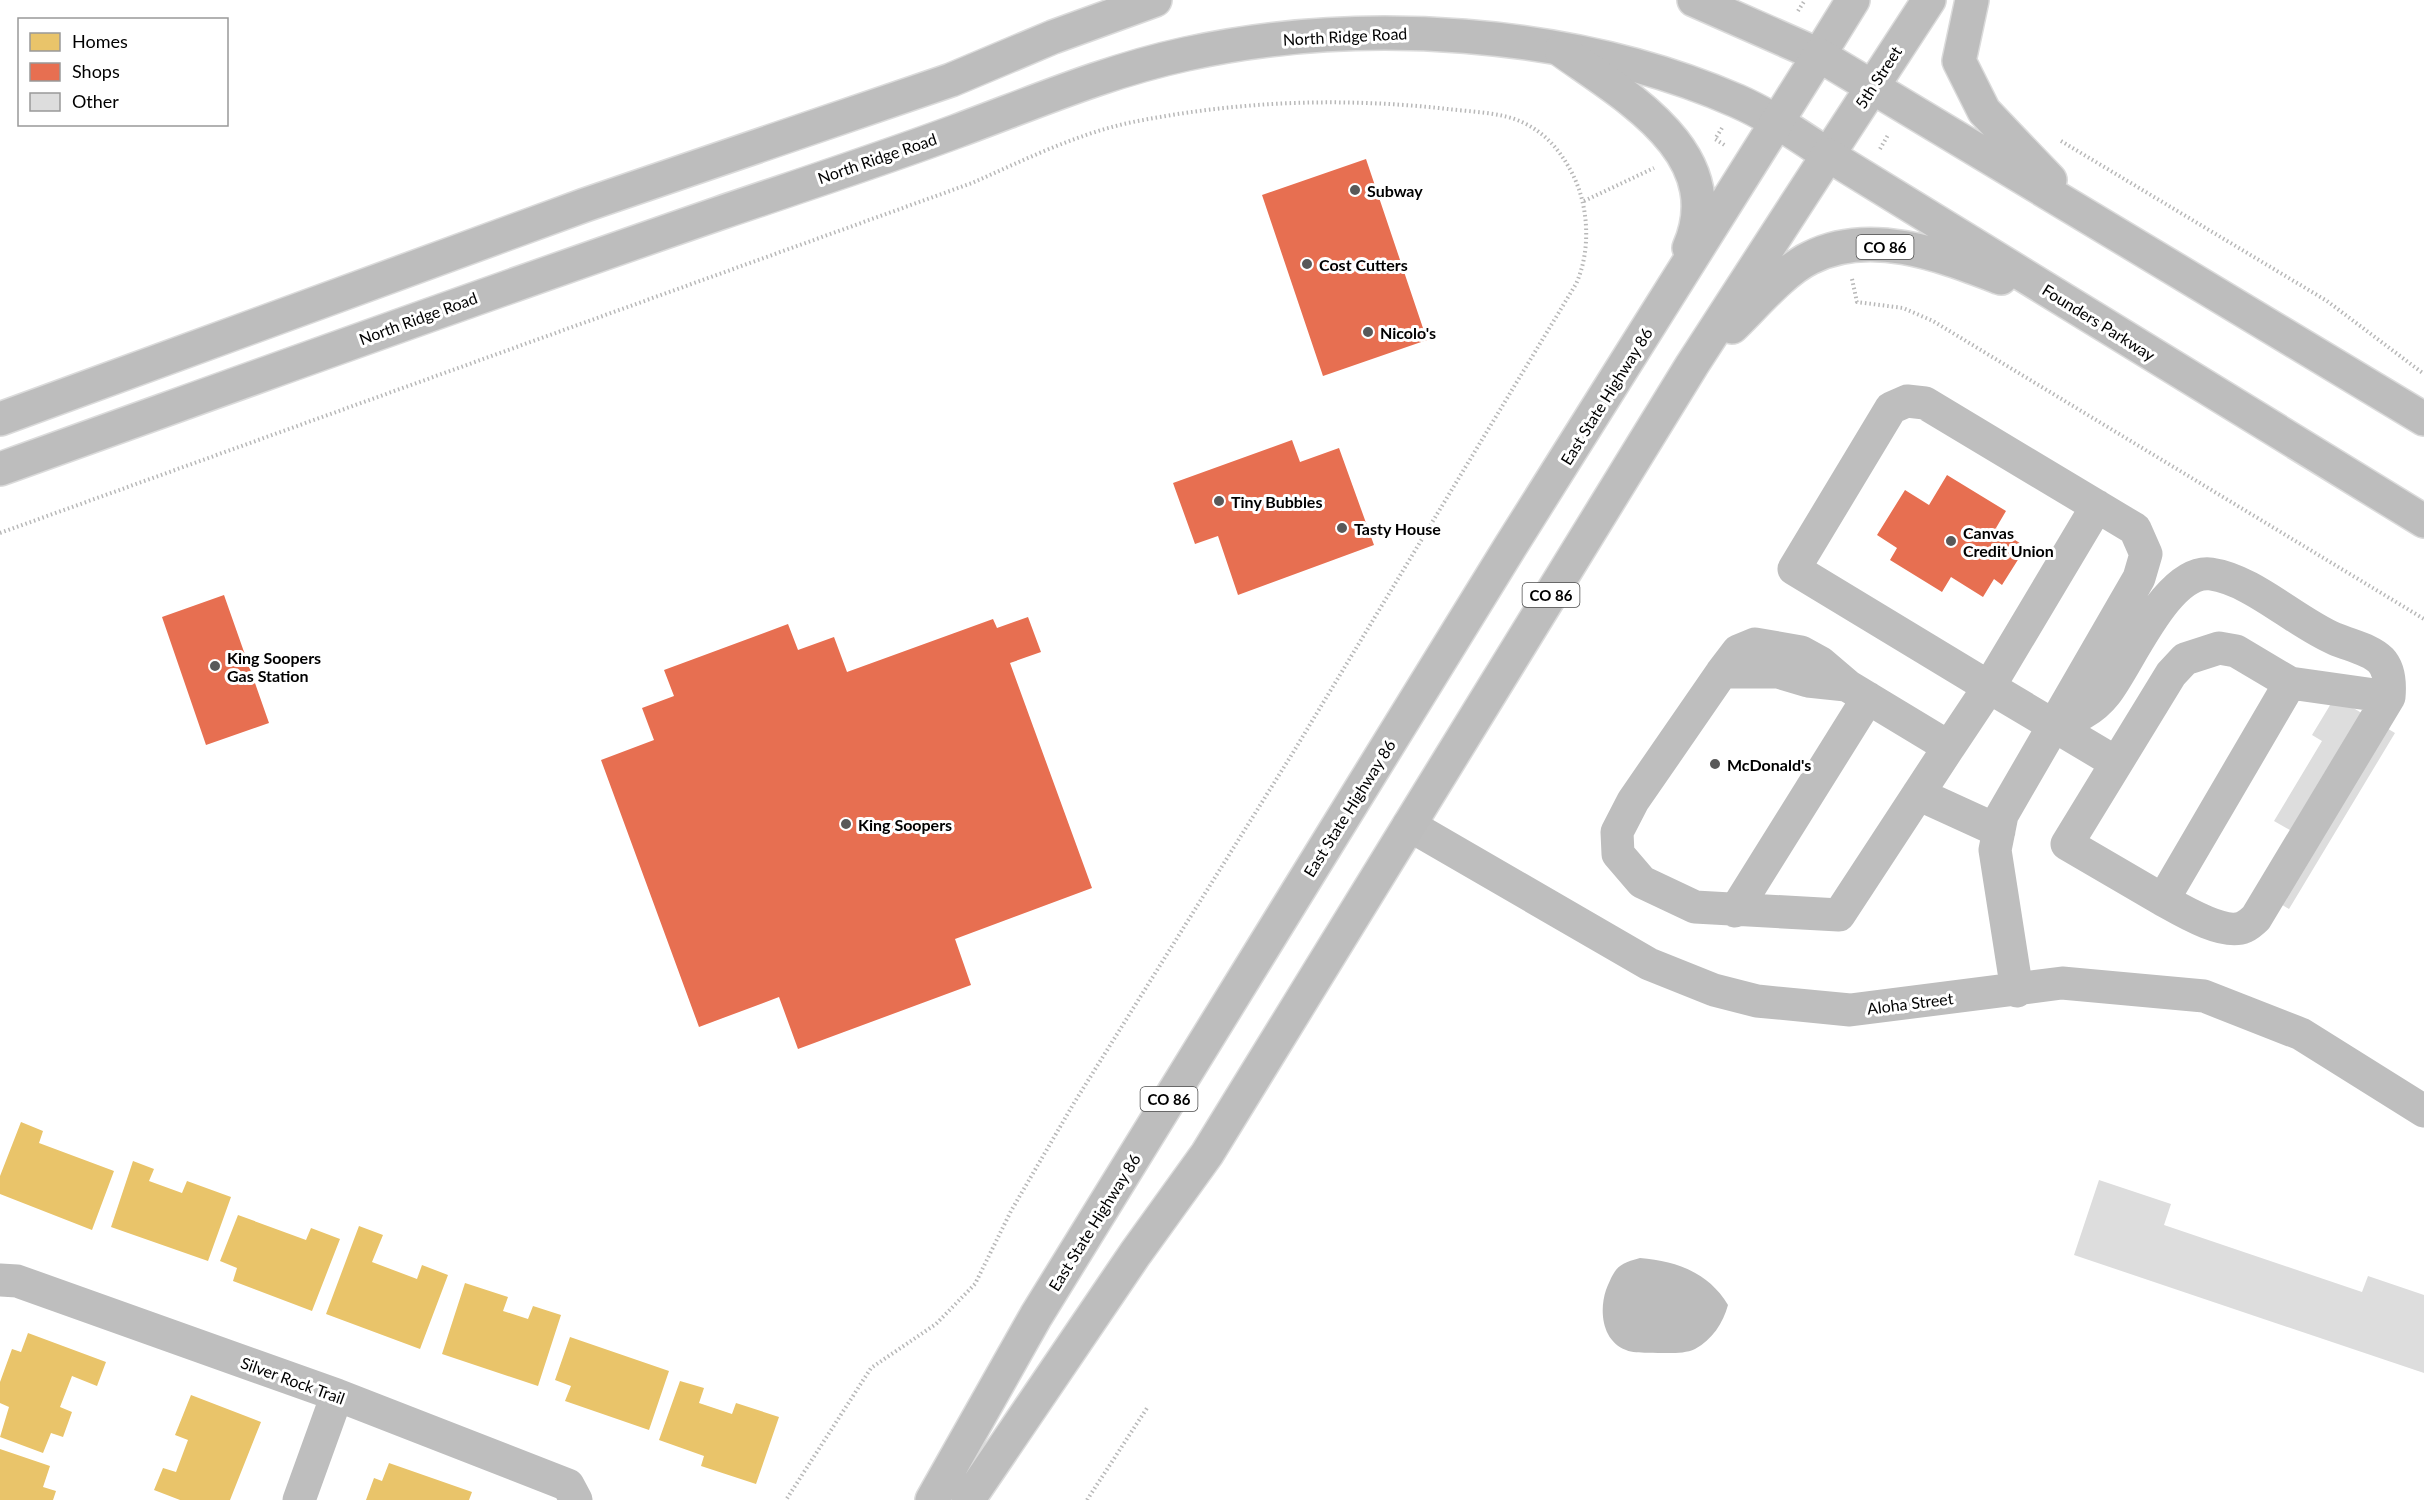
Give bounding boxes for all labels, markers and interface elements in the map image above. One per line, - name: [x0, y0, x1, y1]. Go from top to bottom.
- legend: [18, 18, 228, 126]
- street label: North Ridge Road: [1282, 23, 1408, 49]
- text: Homes: [72, 30, 128, 52]
- street label: 5th Street: [1851, 42, 1905, 112]
- text: Shops: [72, 60, 120, 82]
- text: Other: [72, 90, 119, 112]
- street label: North Ridge Road: [815, 129, 939, 187]
- place label: Subway: [1367, 181, 1423, 200]
- marker: Subway: [1348, 183, 1362, 197]
- road number: CO 86: [1856, 235, 1914, 259]
- place label: Cost Cutters: [1319, 255, 1408, 274]
- marker: Cost Cutters: [1300, 257, 1314, 271]
- street label: Founders Parkway: [2039, 280, 2159, 365]
- street label: North Ridge Road: [356, 288, 480, 348]
- place label: Nicolo's: [1380, 323, 1436, 342]
- street label: East State Highway 86: [1556, 324, 1656, 468]
- marker: Nicolo's: [1361, 325, 1375, 339]
- place label: Tiny Bubbles: [1231, 492, 1322, 511]
- marker: Tiny Bubbles: [1212, 494, 1226, 508]
- place label: Tasty House: [1354, 519, 1441, 538]
- marker: Tasty House: [1335, 521, 1349, 535]
- place label: Canvas Credit Union: [1963, 523, 2054, 560]
- marker: Canvas Credit Union: [1944, 534, 1958, 548]
- road number: CO 86: [1522, 583, 1580, 607]
- place label: King Soopers Gas Station: [227, 648, 321, 685]
- marker: King Soopers Gas Station: [208, 659, 222, 673]
- street label: East State Highway 86: [1299, 736, 1399, 880]
- place label: McDonald's: [1727, 755, 1811, 774]
- marker: McDonald's: [1708, 757, 1722, 771]
- place label: King Soopers: [858, 815, 952, 834]
- marker: King Soopers: [839, 817, 853, 831]
- street label: Aloha Street: [1866, 988, 1954, 1018]
- road number: CO 86: [1140, 1087, 1198, 1111]
- street label: East State Highway 86: [1044, 1150, 1144, 1294]
- street label: Silver Rock Trail: [238, 1352, 348, 1408]

